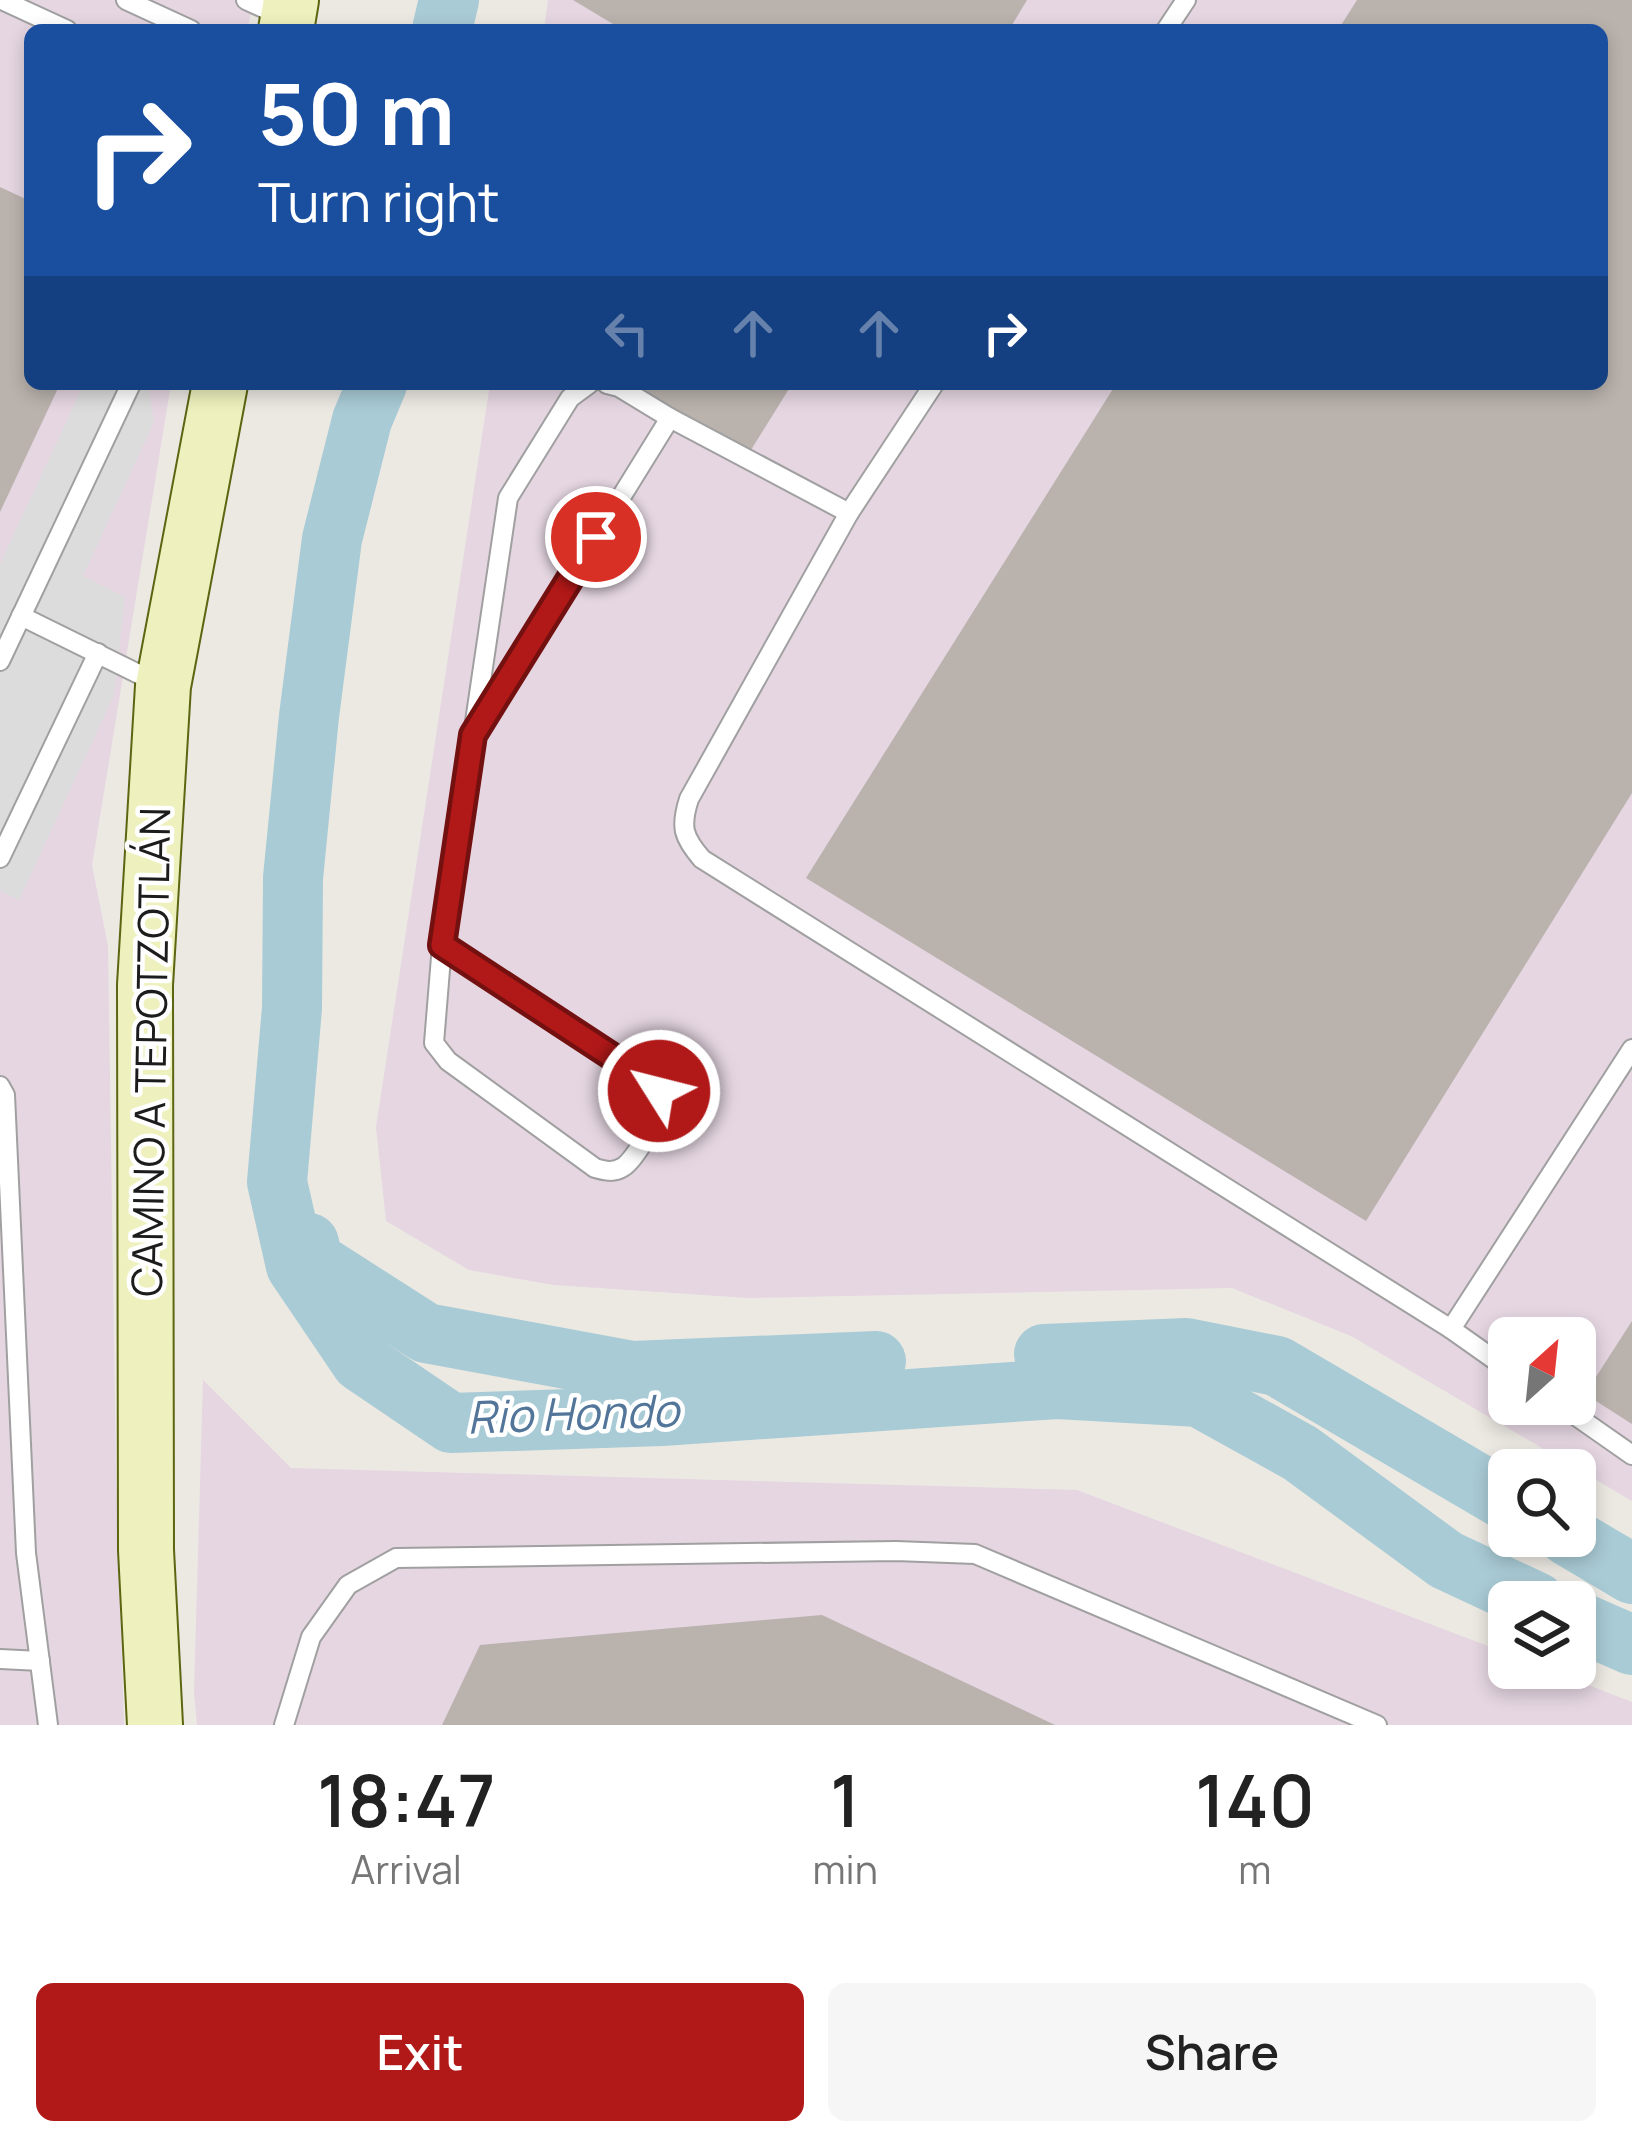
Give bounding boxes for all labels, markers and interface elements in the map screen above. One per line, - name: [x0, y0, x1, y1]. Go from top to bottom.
- text: 50 m: [258, 55, 455, 170]
- icon: right: [60, 72, 216, 228]
- text: Turn right: [258, 164, 500, 238]
- icon: left: [594, 300, 660, 366]
- icon: ahead: [720, 300, 786, 366]
- icon: ahead: [846, 300, 912, 366]
- icon: right: [972, 300, 1038, 366]
- pin: [545, 486, 647, 588]
- icon: arrive: [563, 504, 629, 570]
- street label: CAMINO A TEPOTZOTLÁN: [117, 807, 183, 1297]
- position arrow: [596, 1028, 722, 1154]
- north arrow: [1488, 1317, 1596, 1425]
- map controls: [1488, 1317, 1596, 1689]
- water label: Rio Hondo: [466, 1378, 682, 1448]
- button: search: [1488, 1449, 1596, 1557]
- button: layers: [1488, 1581, 1596, 1689]
- text: 18:47: [317, 1750, 495, 1849]
- text: 1: [830, 1750, 860, 1849]
- text: 140: [1195, 1750, 1315, 1849]
- text: Arrival: [351, 1842, 462, 1896]
- text: min: [812, 1842, 878, 1896]
- text: m: [1238, 1842, 1271, 1896]
- button: Exit: [36, 1983, 804, 2121]
- button: Share: [828, 1983, 1596, 2121]

